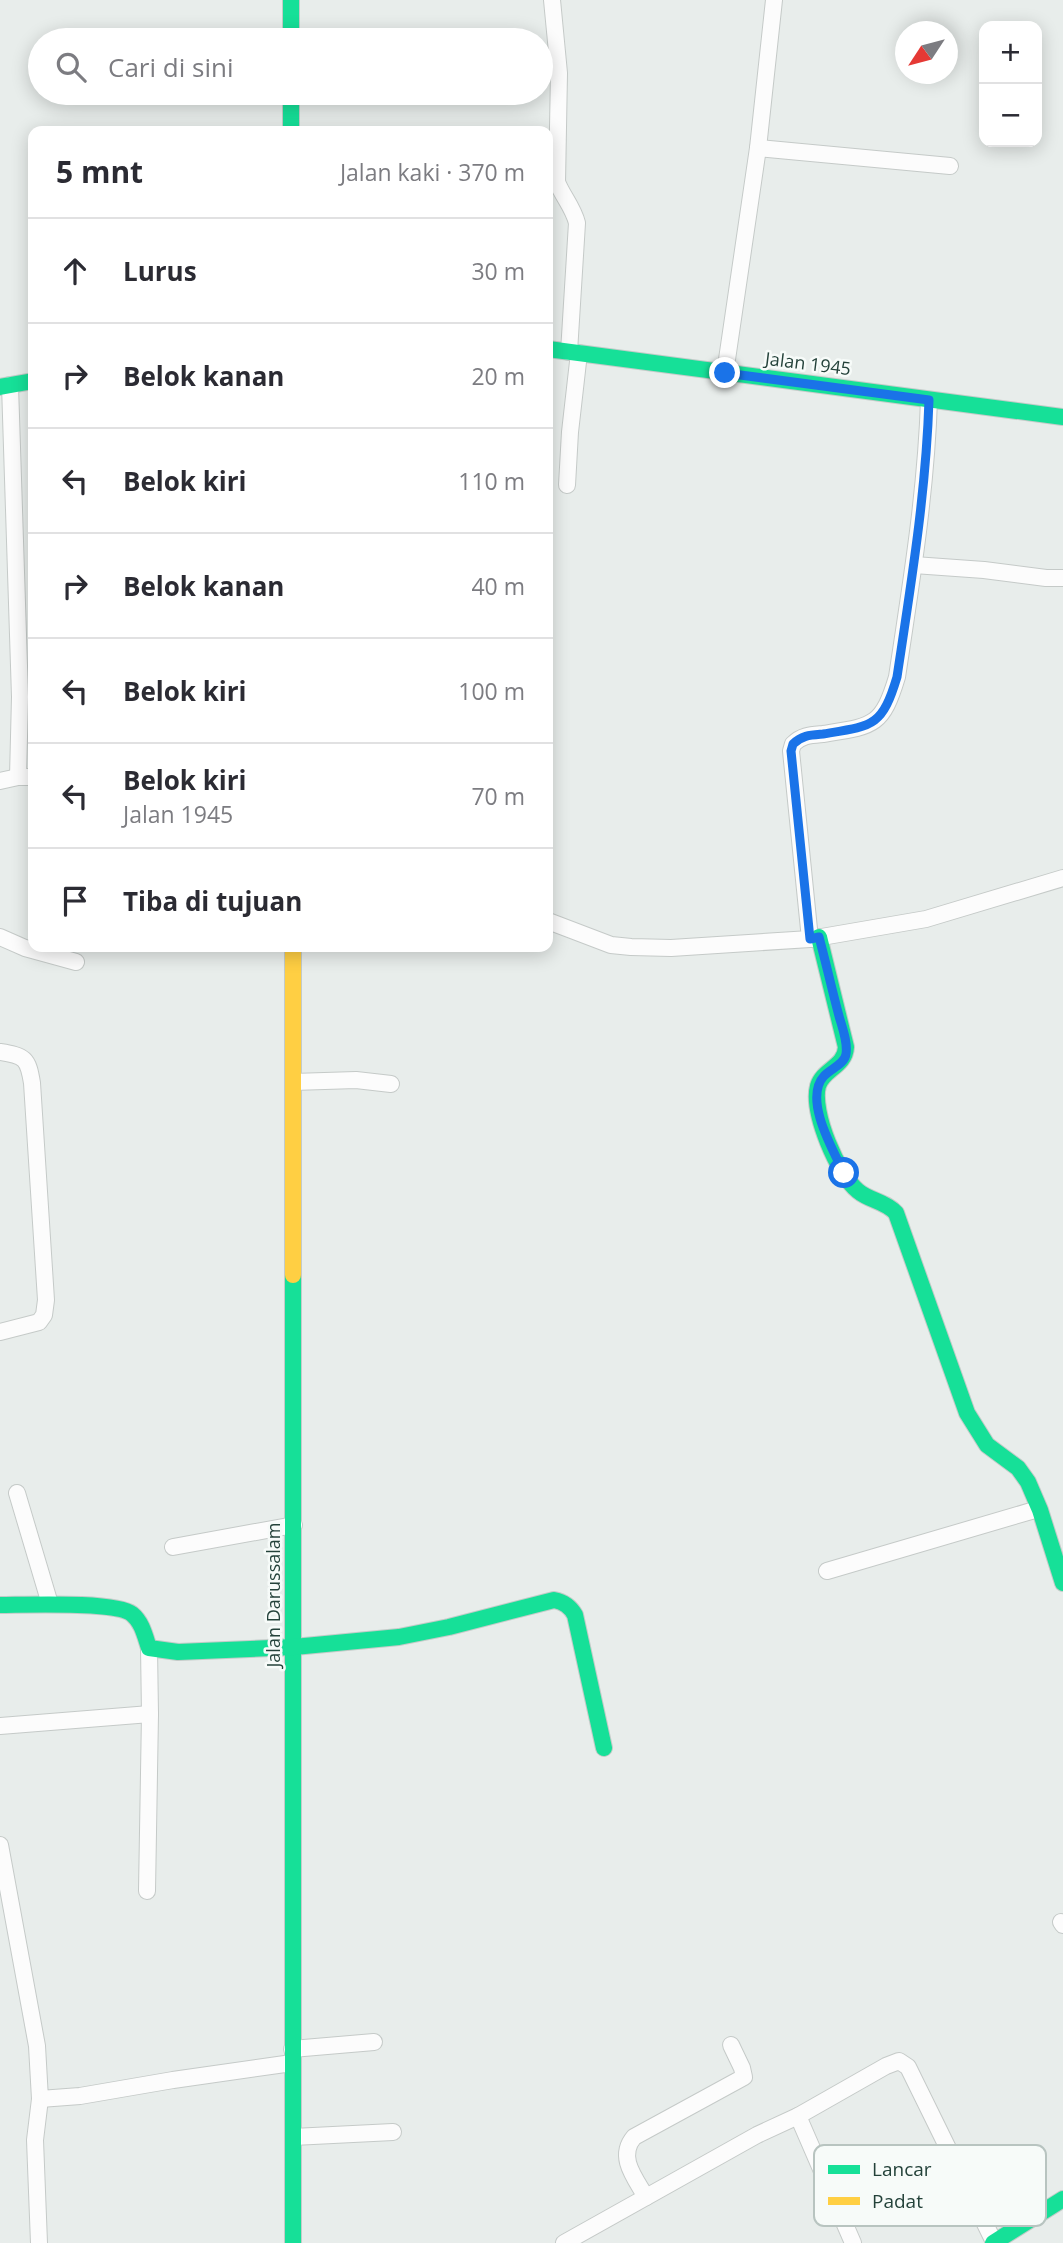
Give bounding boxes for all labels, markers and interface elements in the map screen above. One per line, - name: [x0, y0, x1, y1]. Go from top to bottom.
- north arrow: [895, 21, 958, 84]
- map controls: [979, 21, 1042, 147]
- button: +: [979, 21, 1042, 84]
- search box: [28, 28, 553, 105]
- icon: search: [52, 48, 90, 86]
- text: Cari di sini: [108, 49, 233, 85]
- button: −: [979, 84, 1042, 147]
- text: 5 mnt: [56, 151, 143, 192]
- text: Jalan kaki · 370 m: [340, 156, 525, 188]
- icon: ahead: [56, 252, 94, 290]
- text: Lurus: [123, 253, 197, 289]
- text: 30 m: [471, 255, 525, 287]
- street label: Jalan 1945: [762, 346, 852, 380]
- icon: right: [56, 357, 94, 395]
- route end: [709, 357, 740, 388]
- text: Belok kanan: [123, 358, 284, 394]
- text: 20 m: [471, 360, 525, 392]
- icon: left: [56, 462, 94, 500]
- text: Belok kiri: [123, 463, 247, 499]
- text: 110 m: [458, 465, 525, 497]
- icon: right: [56, 567, 94, 605]
- text: Belok kanan: [123, 568, 284, 604]
- text: 40 m: [471, 570, 525, 602]
- icon: left: [56, 672, 94, 710]
- text: Belok kiri: [123, 673, 247, 709]
- text: 100 m: [458, 675, 525, 707]
- text: Belok kiri: [123, 762, 247, 798]
- icon: left: [56, 777, 94, 815]
- text: 70 m: [471, 780, 525, 812]
- text: Jalan 1945: [123, 798, 233, 830]
- icon: arrive: [56, 882, 94, 920]
- text: Tiba di tujuan: [123, 883, 302, 919]
- route start: [828, 1157, 859, 1188]
- street label: Jalan Darussalam: [261, 1523, 285, 1669]
- legend: [814, 2145, 1046, 2226]
- text: Lancar: [872, 2156, 932, 2182]
- text: Padat: [872, 2188, 923, 2214]

